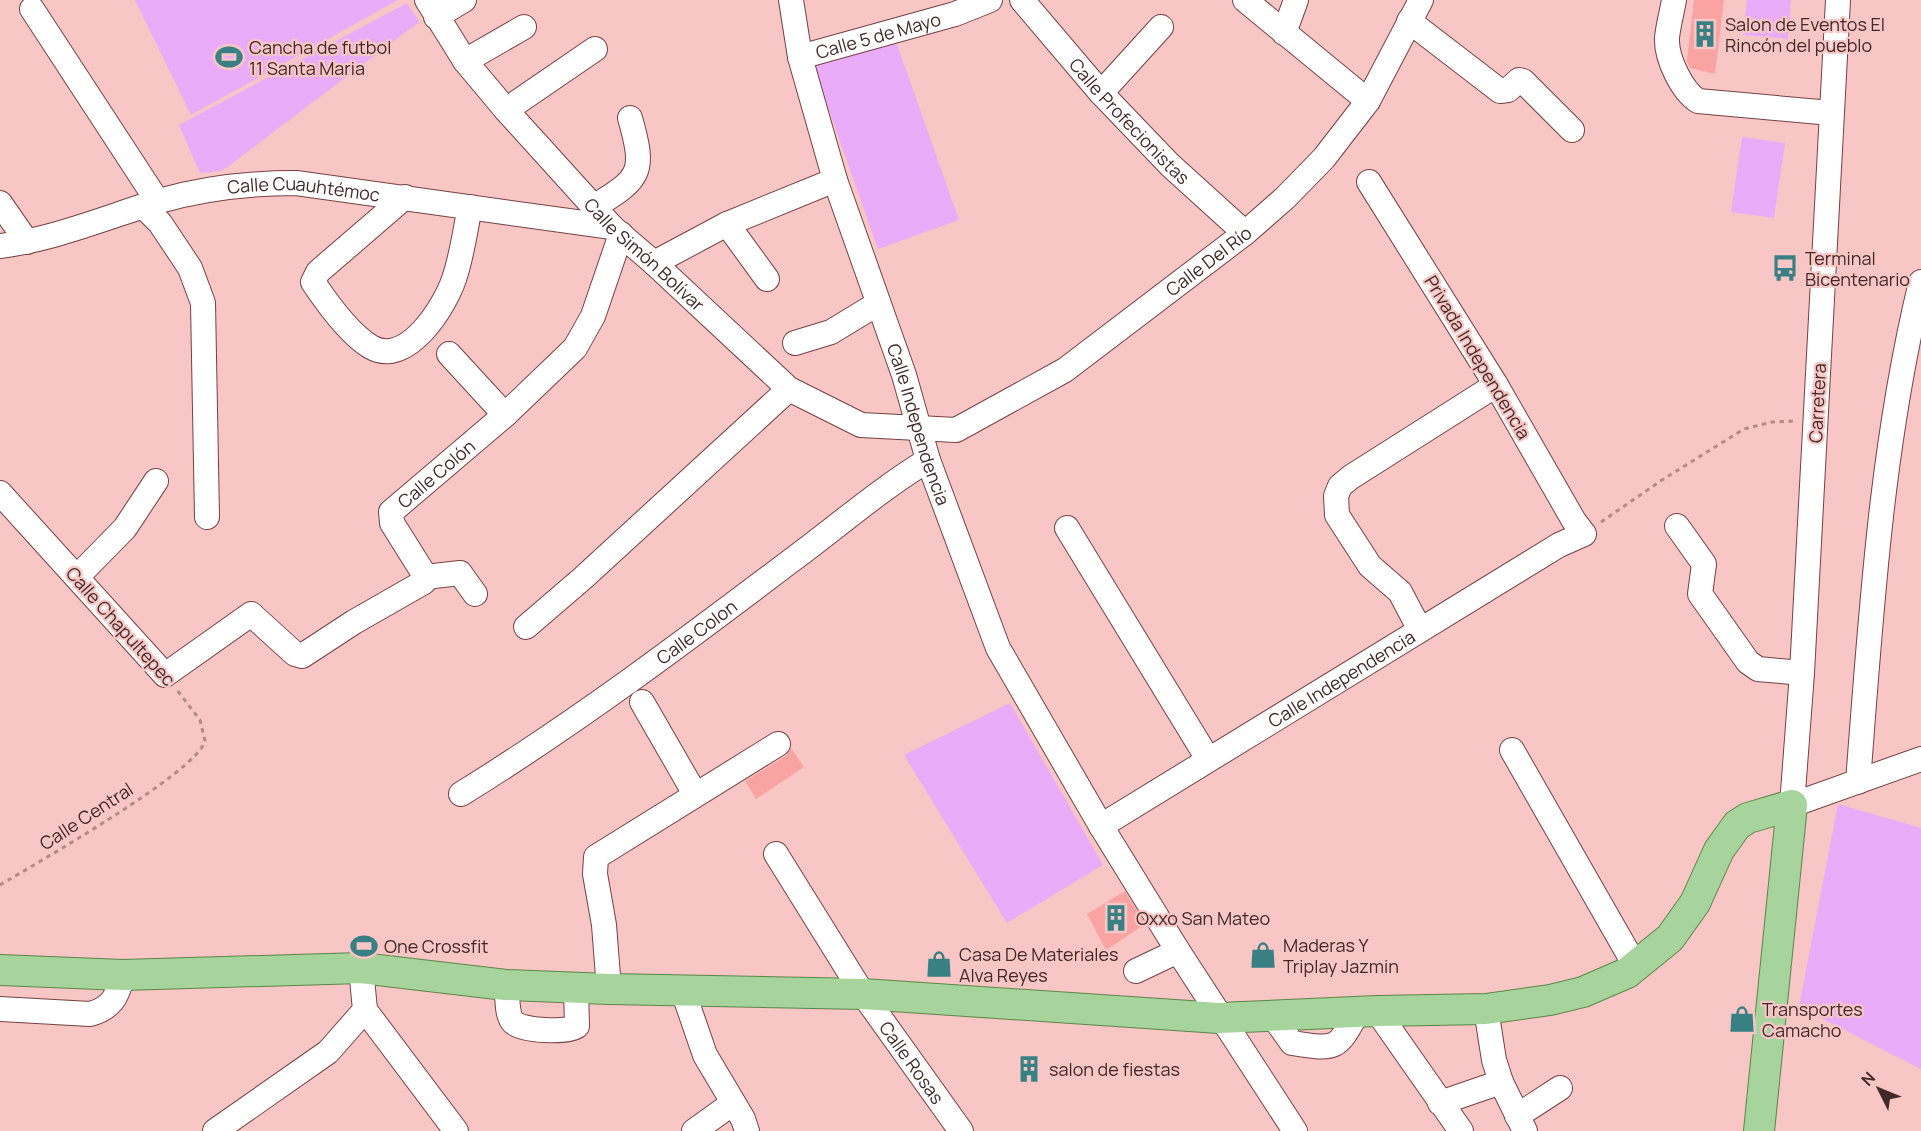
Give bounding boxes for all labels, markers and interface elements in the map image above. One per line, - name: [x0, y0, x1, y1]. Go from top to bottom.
- street label: Calle 5 de Mayo: [813, 7, 943, 64]
- place label: Salon de Eventos El Rincón del pueblo: [1725, 12, 1885, 57]
- building icon: Salon de Eventos El Rincón del pueblo: [1690, 19, 1720, 49]
- place label: Cancha de futbol 11 Santa Maria: [249, 35, 391, 80]
- sports icon: Cancha de futbol 11 Santa Maria: [214, 42, 244, 72]
- street label: Calle Profecionistas: [1064, 53, 1195, 189]
- street label: Calle Cuauhtémoc: [226, 171, 382, 207]
- street label: Calle Simón Bolívar: [579, 192, 710, 317]
- street label: Calle Del Río: [1161, 220, 1256, 301]
- place label: Terminal Bicentenario: [1805, 246, 1910, 291]
- bus stop icon: Terminal Bicentenario: [1770, 253, 1800, 283]
- street label: Privada Independencia: [1420, 271, 1536, 443]
- street label: Calle Independencia: [882, 340, 956, 509]
- street label: Carretera: [1803, 363, 1831, 443]
- street label: Calle Colón: [392, 434, 480, 513]
- street label: Calle Chapultepec: [61, 561, 181, 691]
- street label: Calle Colon: [651, 594, 742, 669]
- street label: Calle Independencia: [1263, 624, 1419, 733]
- street label: Calle Central: [35, 777, 137, 855]
- building icon: Oxxo San Mateo: [1101, 903, 1131, 933]
- place label: Oxxo San Mateo: [1136, 906, 1270, 930]
- sports icon: One Crossfit: [349, 931, 379, 961]
- place label: Maderas Y Triplay Jazmin: [1283, 933, 1399, 978]
- place label: One Crossfit: [384, 934, 489, 958]
- shop icon: Maderas Y Triplay Jazmin: [1248, 940, 1278, 970]
- place label: Casa De Materiales Alva Reyes: [959, 942, 1119, 987]
- shop icon: Casa De Materiales Alva Reyes: [924, 949, 954, 979]
- place label: Transportes Camacho: [1762, 997, 1863, 1042]
- shop icon: Transportes Camacho: [1727, 1004, 1757, 1034]
- street label: Calle Rosas: [874, 1016, 950, 1109]
- building icon: salon de fiestas: [1014, 1054, 1044, 1084]
- place label: salon de fiestas: [1049, 1057, 1180, 1081]
- north arrow: [1849, 1059, 1909, 1119]
- text: N: [1856, 1067, 1880, 1090]

